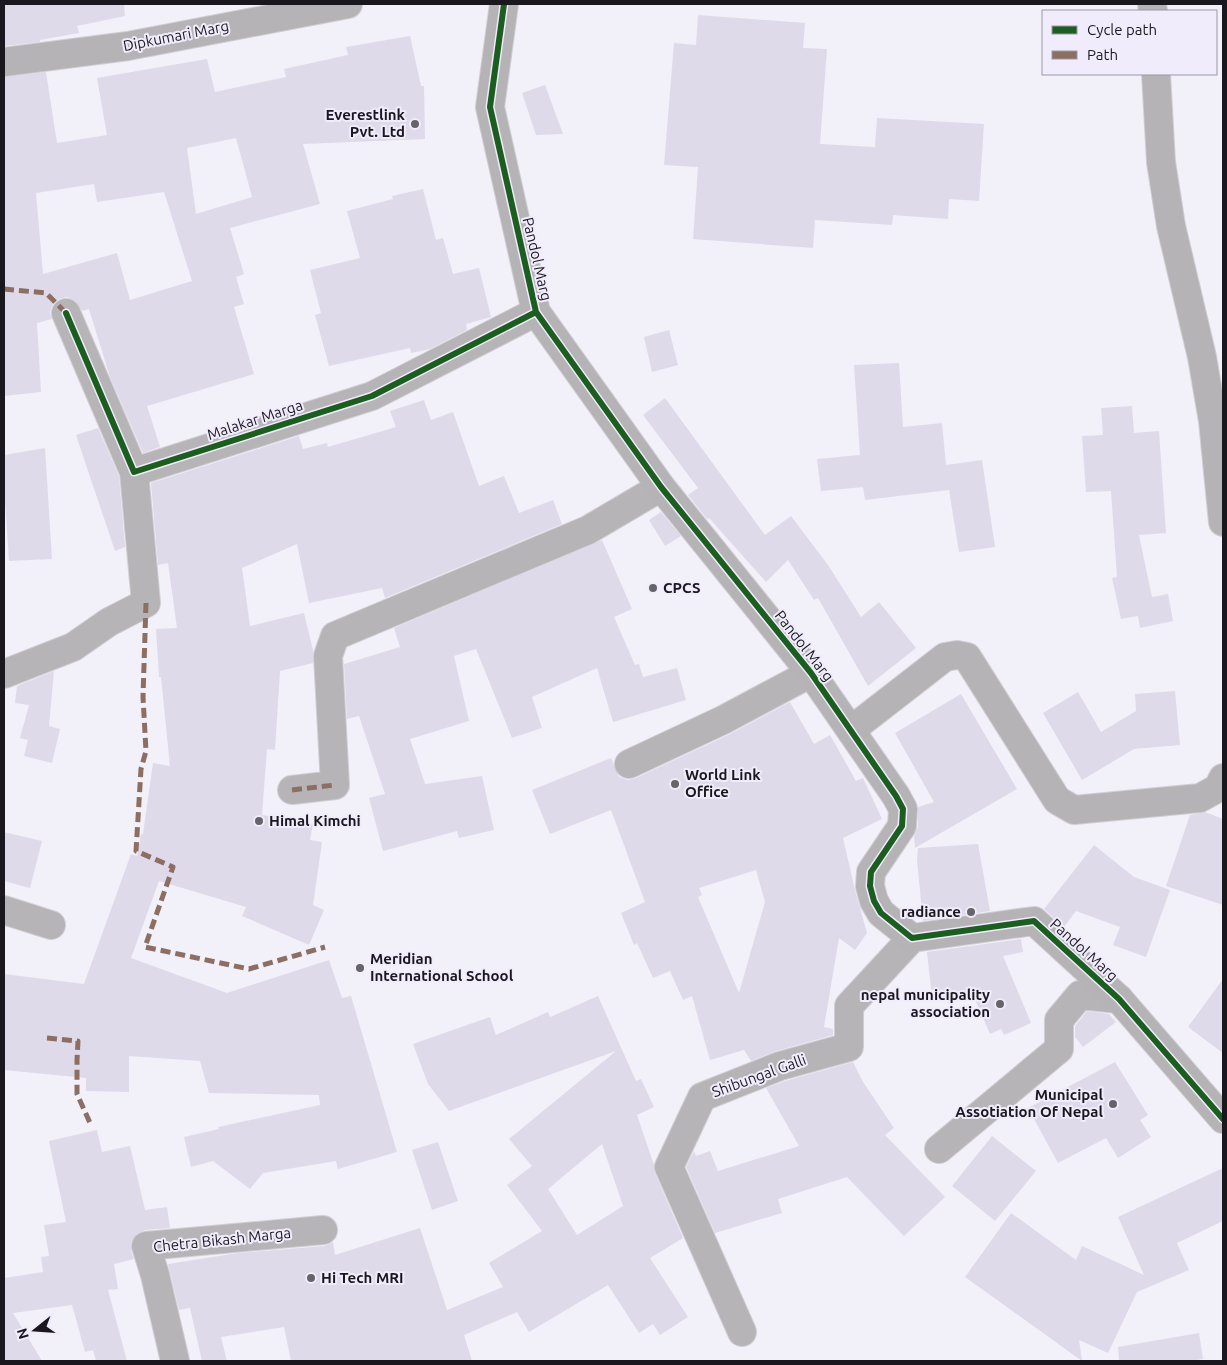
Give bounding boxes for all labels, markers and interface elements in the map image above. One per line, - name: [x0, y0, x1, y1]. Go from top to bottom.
- legend: [1042, 10, 1217, 75]
- street label: Dipkumari Marg: [121, 17, 230, 54]
- text: Cycle path: [1087, 21, 1157, 38]
- text: Path: [1087, 46, 1118, 63]
- place label: Everestlink Pvt. Ltd: [325, 106, 406, 140]
- marker: Everestlink Pvt. Ltd: [409, 118, 421, 130]
- street label: Pandol Marg: [520, 216, 555, 302]
- street label: Malakar Marga: [205, 396, 305, 443]
- place label: CPCS: [663, 579, 700, 596]
- marker: CPCS: [647, 582, 659, 594]
- street label: Pandol Marg: [772, 607, 837, 684]
- place label: World Link Office: [685, 766, 761, 800]
- marker: World Link Office: [669, 778, 681, 790]
- place label: Himal Kimchi: [269, 812, 361, 829]
- marker: Himal Kimchi: [253, 815, 265, 827]
- place label: radiance: [901, 903, 961, 920]
- marker: radiance: [965, 906, 977, 918]
- street label: Pandol Marg: [1047, 915, 1122, 984]
- place label: Meridian International School: [370, 950, 514, 984]
- marker: Meridian International School: [354, 962, 366, 974]
- place label: nepal municipality association: [861, 986, 990, 1020]
- marker: nepal municipality association: [994, 998, 1006, 1010]
- street label: Shibungal Galli: [709, 1051, 808, 1100]
- place label: Municipal Assotiation Of Nepal: [955, 1086, 1103, 1120]
- marker: Municipal Assotiation Of Nepal: [1107, 1098, 1119, 1110]
- street label: Chetra Bikash Marga: [152, 1224, 292, 1255]
- place label: Hi Tech MRI: [321, 1269, 404, 1286]
- marker: Hi Tech MRI: [305, 1272, 317, 1284]
- north arrow: [10, 1305, 60, 1355]
- text: N: [13, 1326, 32, 1341]

